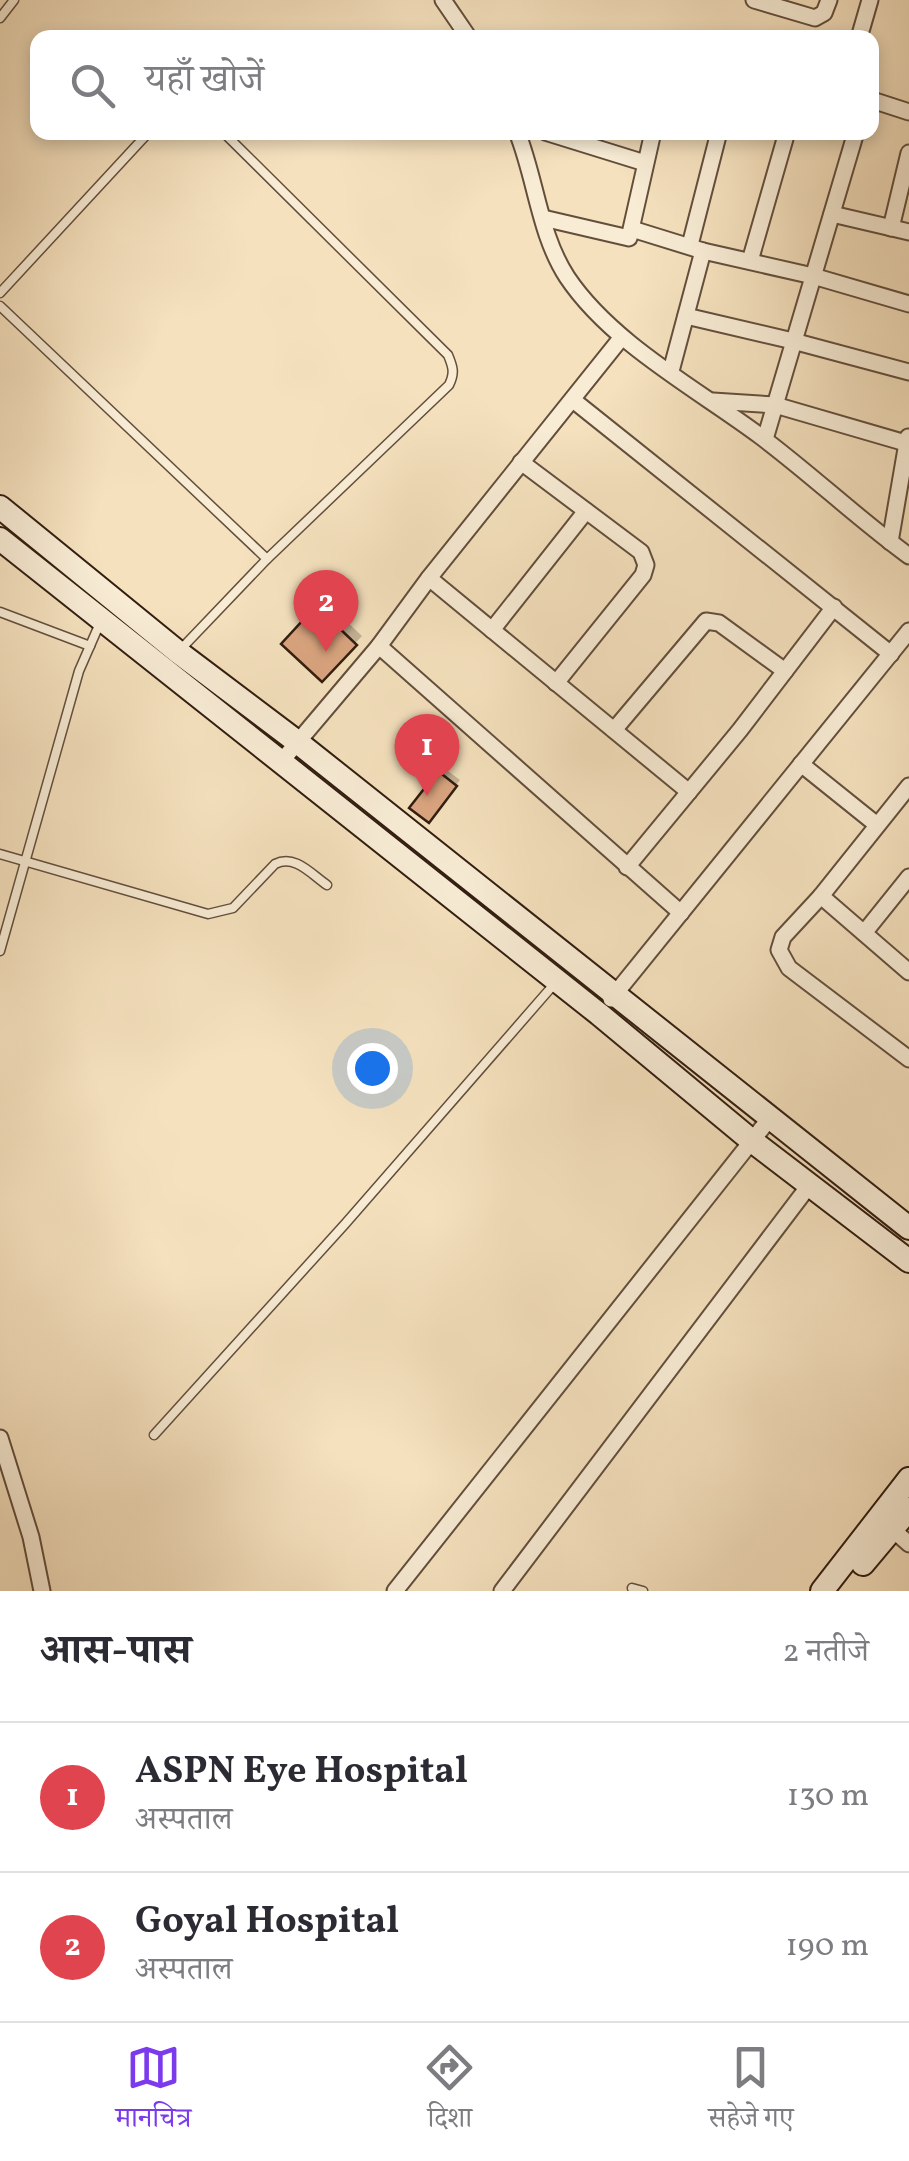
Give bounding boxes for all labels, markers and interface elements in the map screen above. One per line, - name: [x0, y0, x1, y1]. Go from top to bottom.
- search box: [30, 30, 879, 140]
- text: यहाँ खोजें: [145, 55, 264, 108]
- icon: search: [65, 58, 120, 113]
- pin: 2: [294, 570, 358, 652]
- pin: 1: [394, 714, 460, 796]
- your location: [347, 1043, 398, 1094]
- text: आस-पास: [40, 1623, 191, 1682]
- text: 2 नतीजे: [783, 1631, 869, 1675]
- text: ASPN Eye Hospital: [135, 1746, 468, 1799]
- text: 1: [66, 1775, 79, 1819]
- text: 130 m: [787, 1775, 869, 1819]
- text: अस्पताल: [135, 1799, 232, 1843]
- text: Goyal Hospital: [135, 1896, 399, 1949]
- text: 2: [64, 1925, 81, 1969]
- text: 190 m: [785, 1925, 869, 1969]
- text: अस्पताल: [135, 1949, 232, 1993]
- tab: मानचित्र: [115, 2040, 191, 2145]
- tab: दिशा: [422, 2040, 477, 2145]
- tab: सहेजे गए: [708, 2040, 794, 2145]

